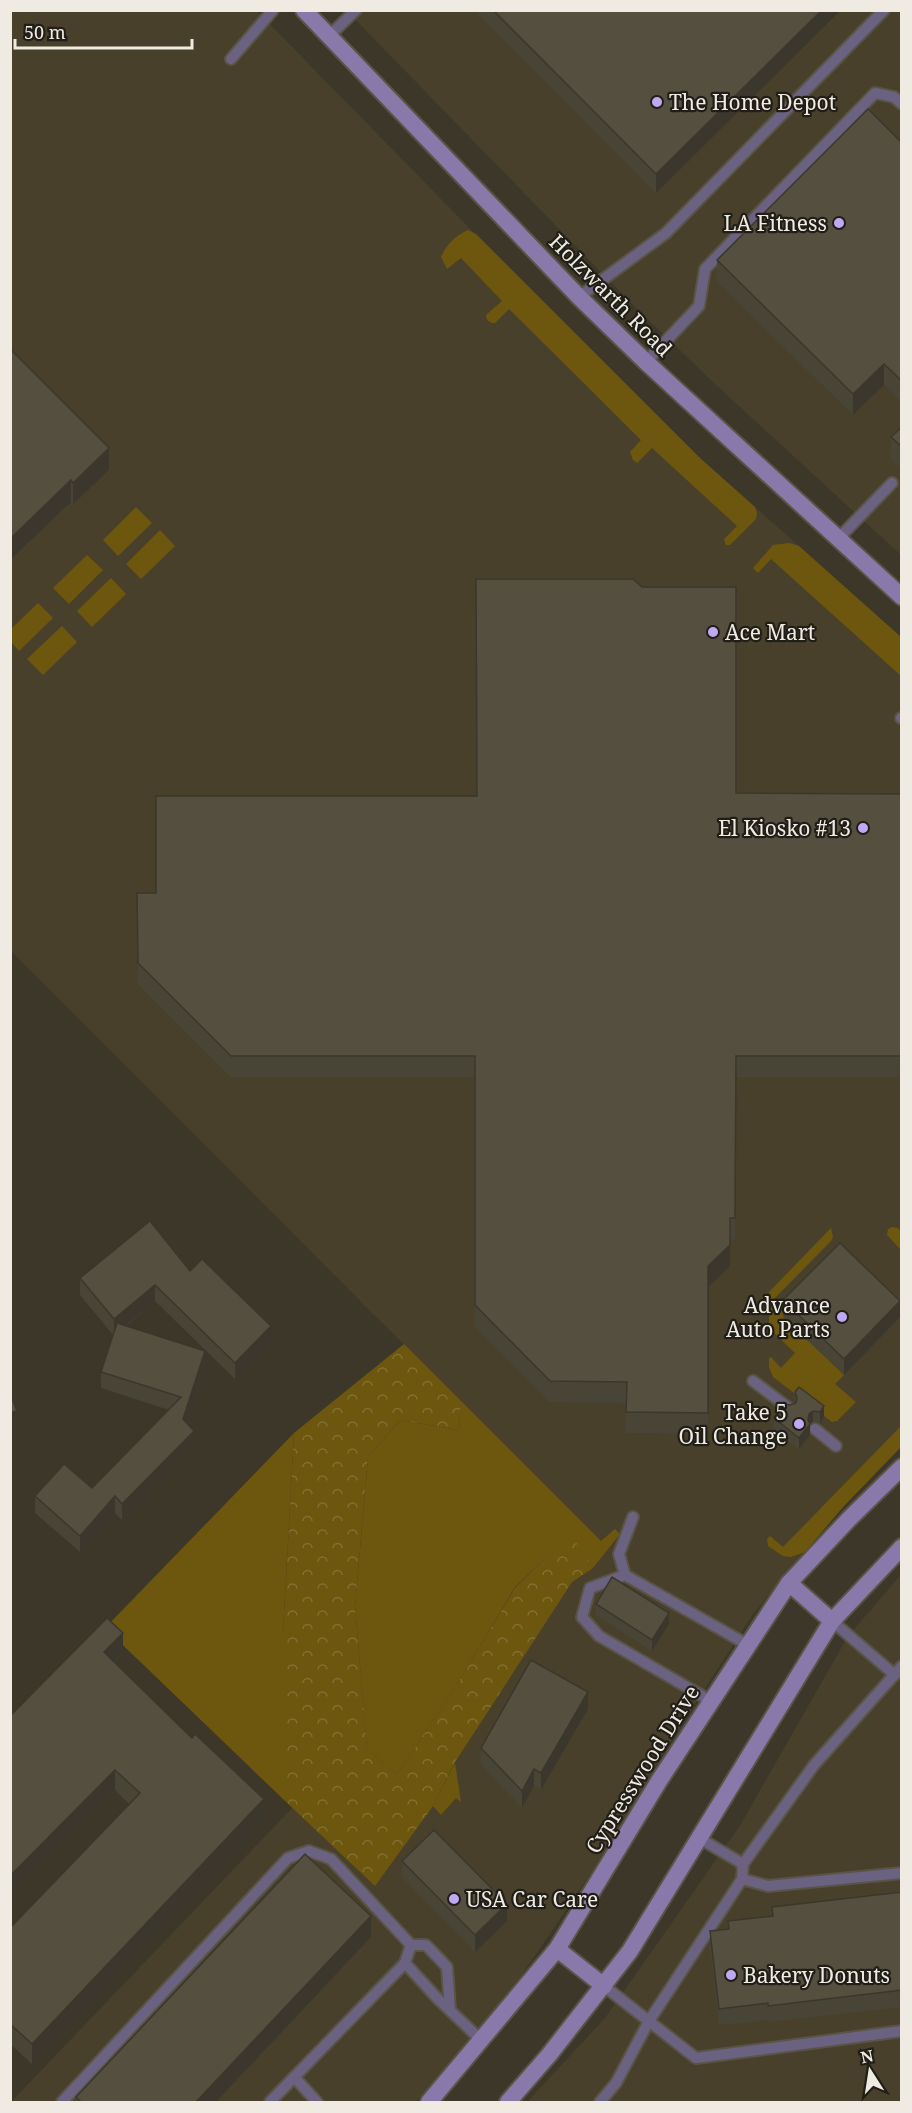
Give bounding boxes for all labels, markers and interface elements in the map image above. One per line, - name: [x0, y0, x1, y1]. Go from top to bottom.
- scale bar: [15, 12, 192, 50]
- text: 50 m: [24, 20, 66, 44]
- place label: The Home Depot: [669, 88, 836, 116]
- marker: The Home Depot: [650, 95, 664, 109]
- place label: LA Fitness: [723, 209, 827, 237]
- marker: LA Fitness: [832, 216, 846, 230]
- street label: Holzwarth Road: [544, 228, 678, 362]
- place label: Ace Mart: [725, 618, 815, 646]
- marker: Ace Mart: [706, 625, 720, 639]
- place label: El Kiosko #13: [718, 814, 851, 842]
- marker: El Kiosko #13: [856, 821, 870, 835]
- place label: Advance Auto Parts: [726, 1291, 830, 1343]
- marker: Advance Auto Parts: [835, 1310, 849, 1324]
- place label: Take 5 Oil Change: [679, 1398, 787, 1450]
- marker: Take 5 Oil Change: [792, 1417, 806, 1431]
- street label: Cypresswood Drive: [579, 1679, 705, 1859]
- place label: USA Car Care: [466, 1885, 598, 1913]
- marker: USA Car Care: [447, 1892, 461, 1906]
- place label: Bakery Donuts: [743, 1961, 890, 1989]
- marker: Bakery Donuts: [724, 1968, 738, 1982]
- north arrow: [840, 2041, 900, 2101]
- text: N: [858, 2044, 876, 2068]

